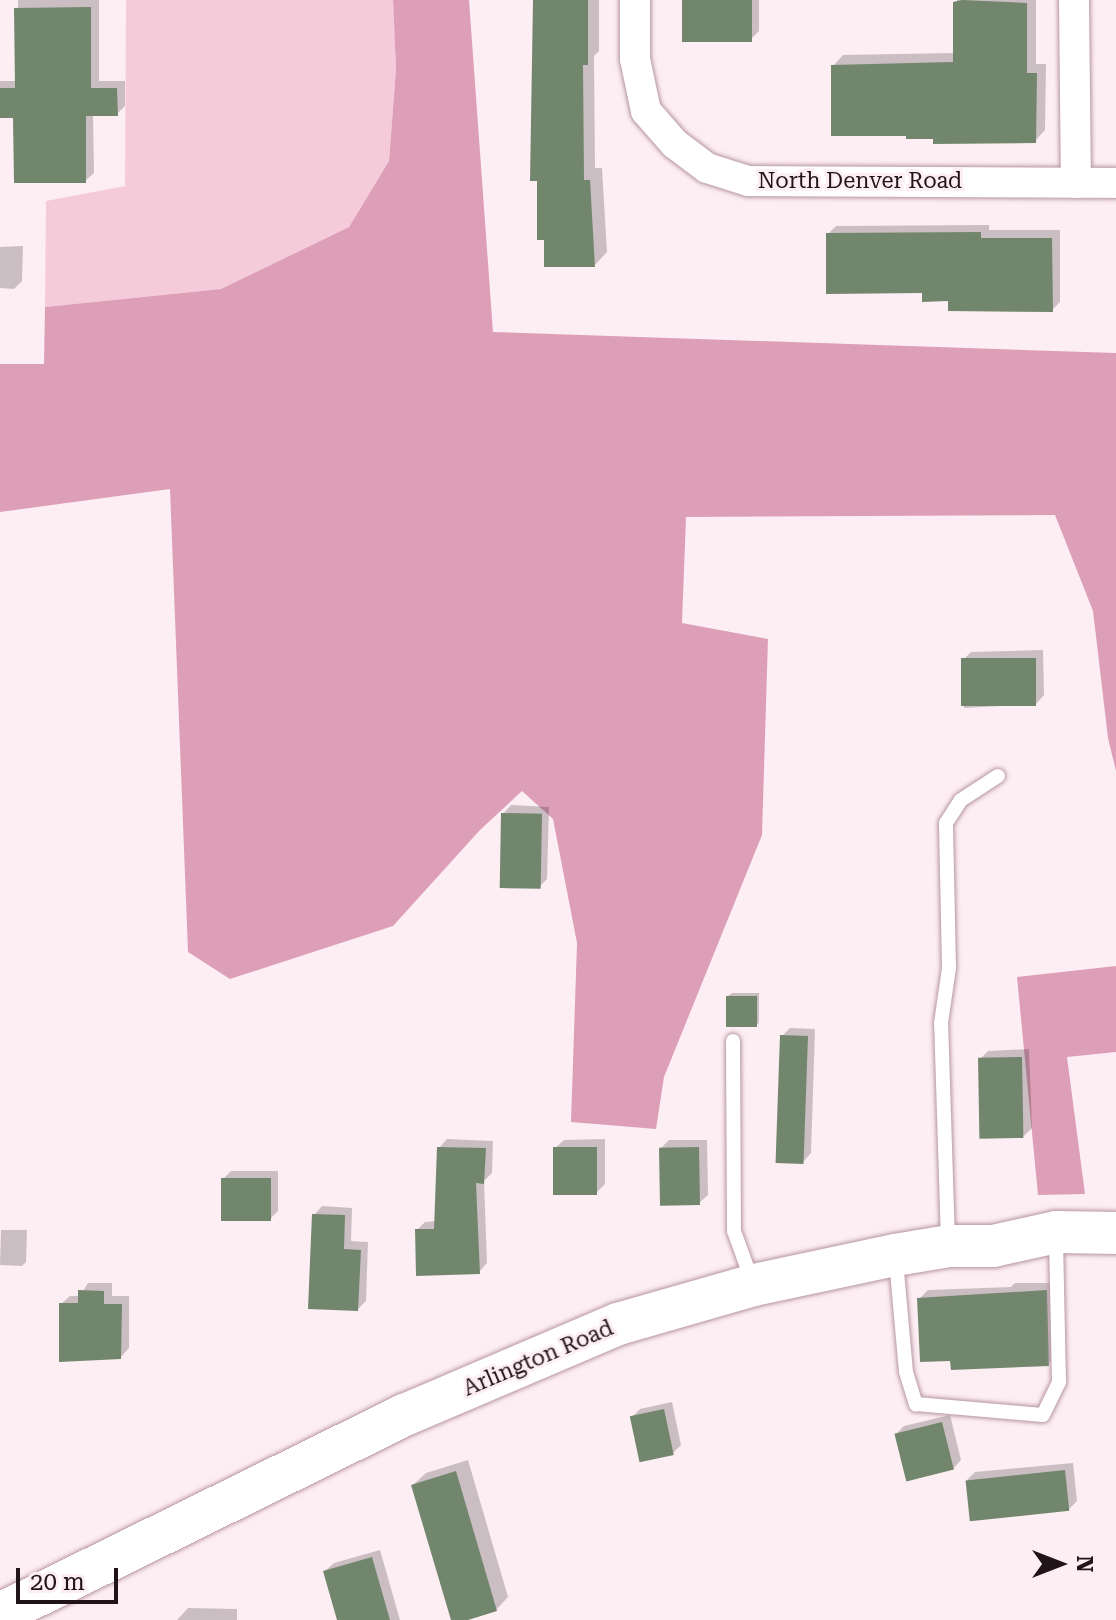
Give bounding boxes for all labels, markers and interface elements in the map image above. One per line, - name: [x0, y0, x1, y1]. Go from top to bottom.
- street label: North Denver Road: [758, 168, 962, 194]
- street label: Arlington Road: [459, 1314, 617, 1402]
- north arrow: [1020, 1524, 1100, 1604]
- scale bar: [20, 1552, 122, 1602]
- text: N: [1072, 1556, 1097, 1572]
- text: 20 m: [30, 1568, 85, 1596]

